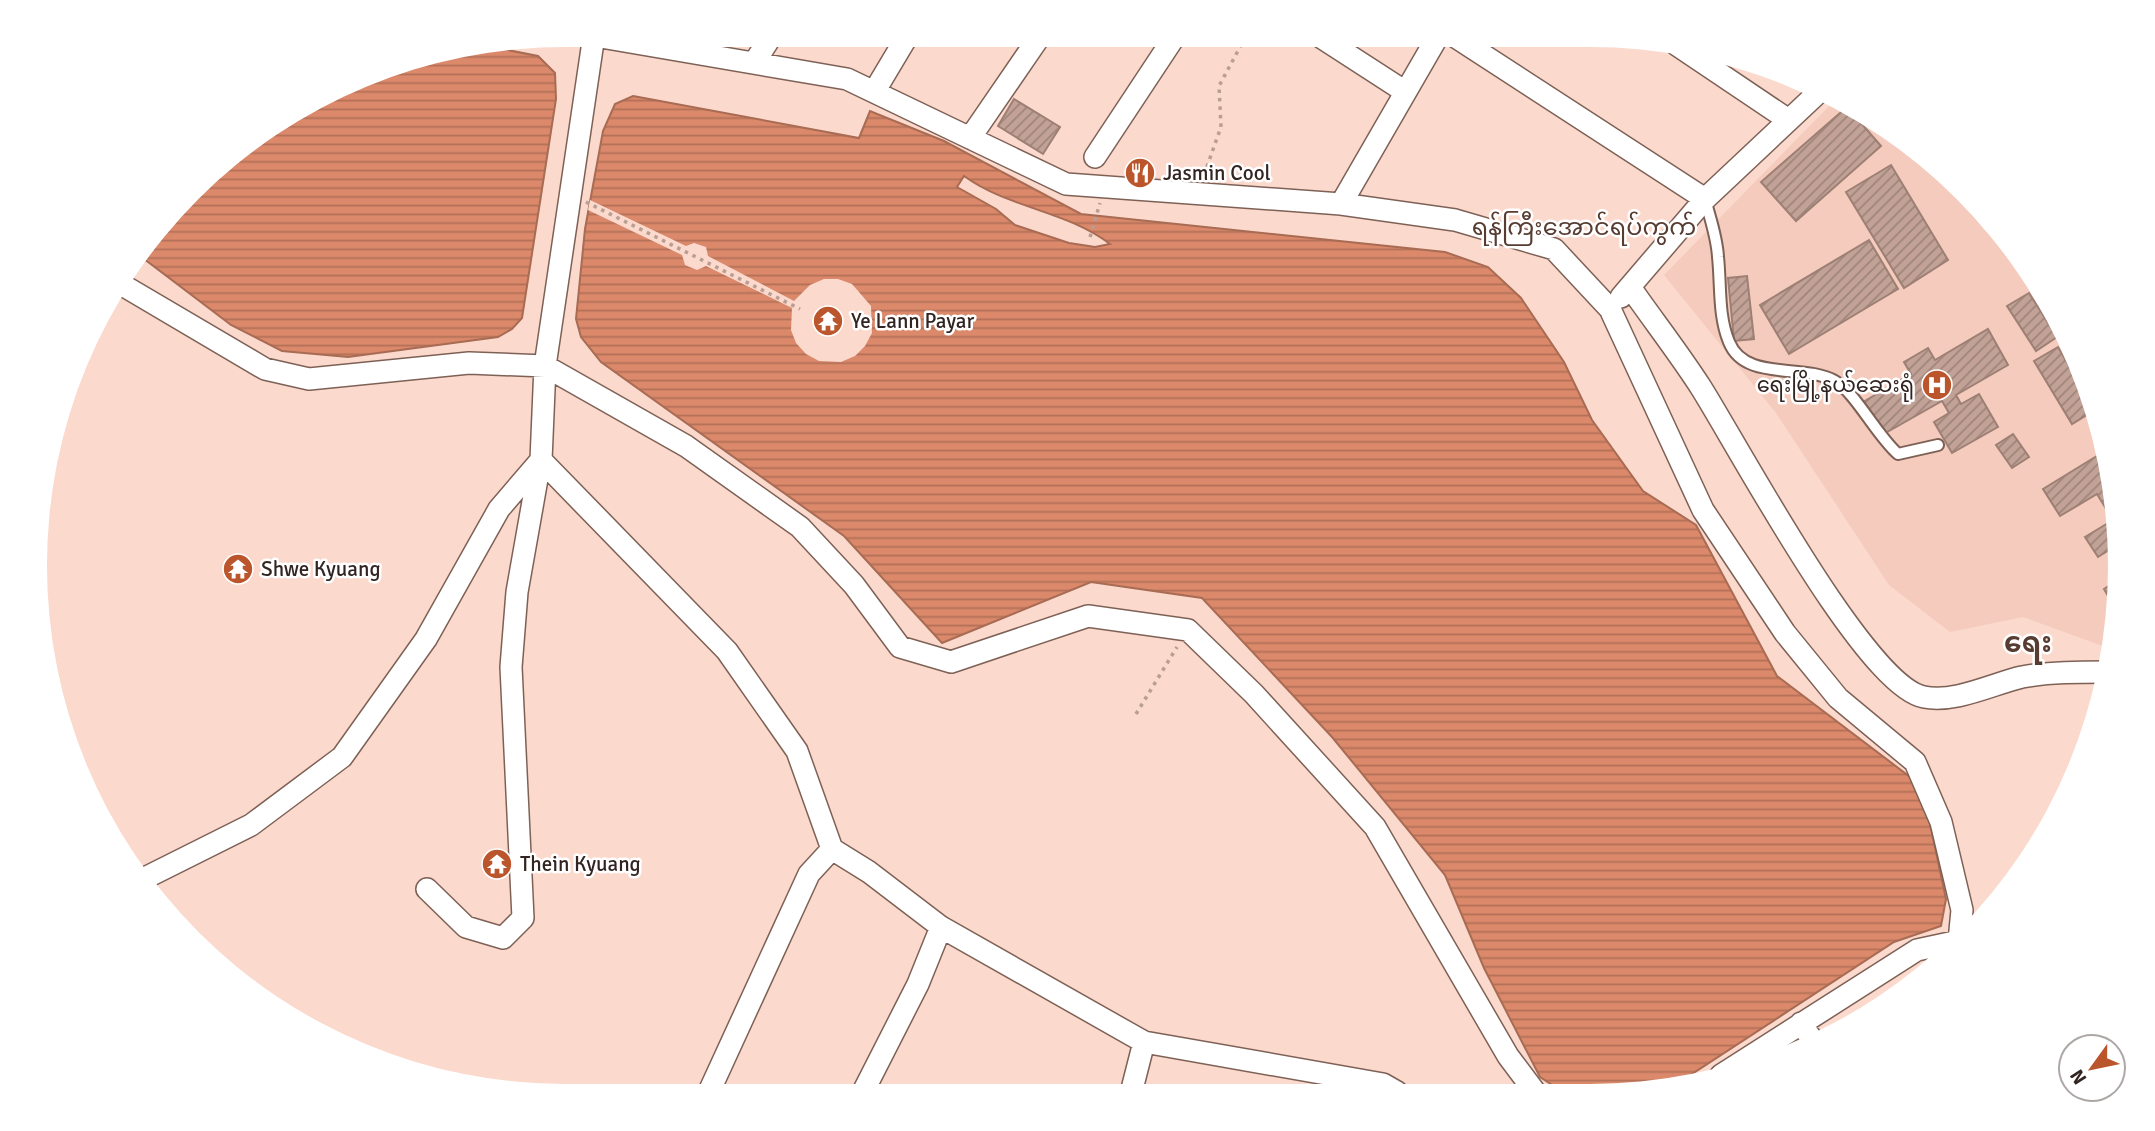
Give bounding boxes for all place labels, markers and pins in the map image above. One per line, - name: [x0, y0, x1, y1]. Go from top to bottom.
- restaurant icon: Jasmin Cool: [1123, 156, 1157, 190]
- place label: Jasmin Cool: [1163, 160, 1271, 186]
- temple icon: Ye Lann Payar: [811, 304, 845, 338]
- place label: Ye Lann Payar: [851, 308, 974, 334]
- hospital icon: ရေးမြို့နယ်ဆေးရုံ: [1920, 368, 1954, 402]
- place label: ရေးမြို့နယ်ဆေးရုံ: [1757, 369, 1914, 402]
- temple icon: Shwe Kyuang: [221, 552, 255, 586]
- place label: Shwe Kyuang: [261, 556, 380, 582]
- temple icon: Thein Kyuang: [480, 847, 514, 881]
- place label: Thein Kyuang: [520, 851, 641, 877]

